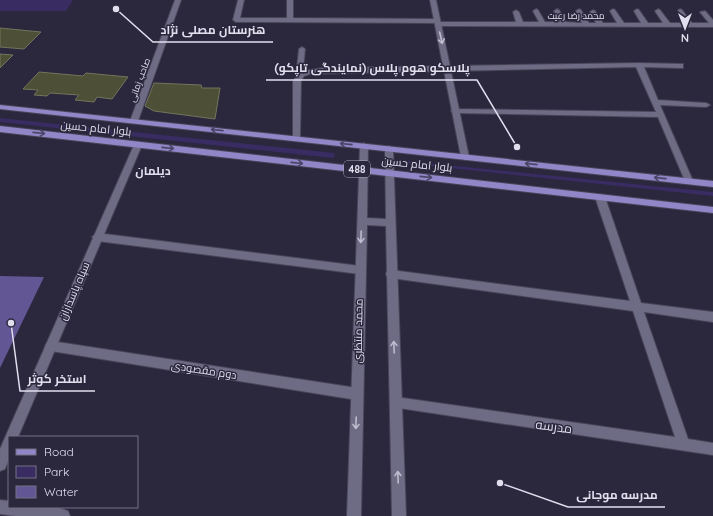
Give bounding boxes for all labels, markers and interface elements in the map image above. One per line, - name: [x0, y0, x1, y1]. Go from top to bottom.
- north arrow: [665, 8, 705, 48]
- street label: محمد رضا رعیت: [547, 10, 605, 21]
- callout: هنرستان مصلی نژاد: [153, 18, 273, 42]
- text: هنرستان مصلی نژاد: [161, 22, 265, 38]
- one-way arrow: [438, 31, 446, 44]
- text: N: [681, 31, 689, 45]
- callout: پلاسکو هوم پلاس (نمایندگی تاپکو): [266, 56, 477, 80]
- street label: صاحب زمانی: [126, 57, 152, 103]
- text: پلاسکو هوم پلاس (نمایندگی تاپکو): [274, 60, 470, 77]
- street label: بلوار امام حسین: [60, 117, 132, 140]
- one-way arrow: [211, 127, 224, 134]
- one-way arrow: [32, 130, 45, 137]
- one-way arrow: [340, 141, 353, 148]
- one-way arrow: [161, 144, 174, 152]
- street label: بلوار امام حسین: [381, 153, 453, 176]
- one-way arrow: [290, 159, 303, 166]
- one-way arrow: [525, 160, 538, 168]
- road number: 488: [344, 161, 370, 177]
- district label: دیلمان: [135, 163, 171, 179]
- one-way arrow: [419, 173, 432, 181]
- one-way arrow: [654, 174, 667, 182]
- one-way arrow: [357, 230, 365, 243]
- street label: سپاه پاسداران: [55, 260, 93, 322]
- street label: محمد منتظری: [350, 298, 366, 364]
- one-way arrow: [390, 341, 398, 354]
- street label: دوم مقصودی: [170, 358, 238, 383]
- callout: استخر کوثر: [20, 367, 95, 391]
- text: استخر کوثر: [27, 371, 86, 387]
- one-way arrow: [352, 416, 360, 429]
- street label: مدرسه: [535, 416, 573, 436]
- legend: [8, 436, 138, 508]
- text: Road: [44, 444, 74, 459]
- text: Park: [44, 464, 69, 479]
- one-way arrow: [394, 471, 402, 484]
- callout: مدرسه موجانی: [568, 483, 665, 507]
- text: Water: [44, 484, 79, 499]
- text: مدرسه موجانی: [576, 487, 658, 503]

